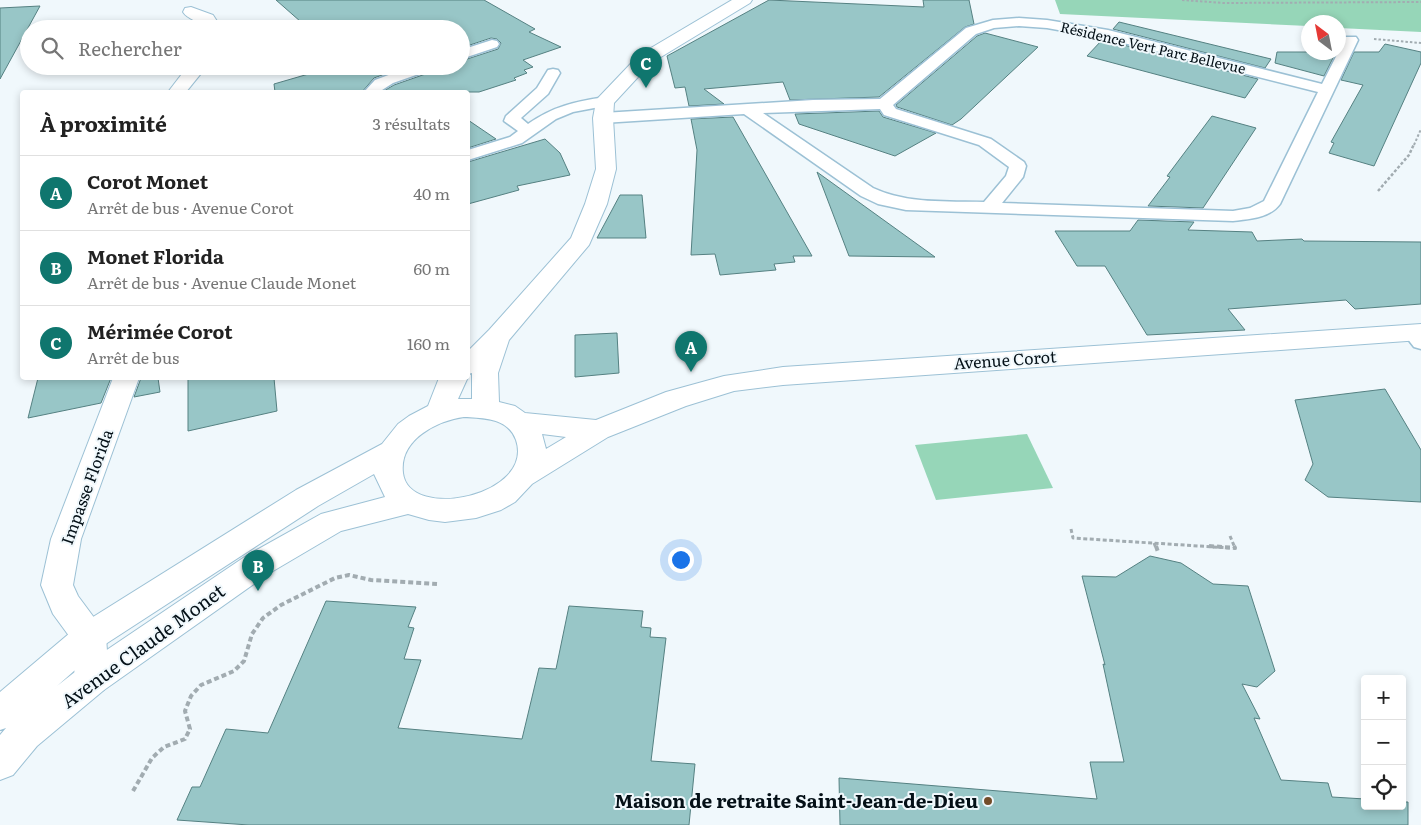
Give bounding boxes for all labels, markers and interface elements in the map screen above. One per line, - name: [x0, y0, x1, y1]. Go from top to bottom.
- north arrow: [1301, 15, 1346, 60]
- street label: Résidence Vert Parc Bellevue: [1059, 16, 1248, 78]
- search box: [20, 20, 470, 75]
- icon: search: [38, 34, 66, 62]
- text: Rechercher: [78, 34, 182, 62]
- pin: C: [630, 47, 662, 88]
- text: À proximité: [40, 107, 167, 138]
- text: 3 résultats: [372, 111, 450, 135]
- text: Corot Monet: [87, 167, 208, 195]
- text: A: [50, 181, 62, 205]
- text: 40 m: [413, 181, 450, 205]
- text: Arrêt de bus · Avenue Corot: [87, 195, 294, 219]
- text: Monet Florida: [87, 242, 224, 270]
- text: B: [50, 256, 62, 280]
- text: 60 m: [413, 256, 450, 280]
- text: Arrêt de bus · Avenue Claude Monet: [87, 270, 356, 294]
- text: Mérimée Corot: [87, 317, 233, 345]
- text: C: [50, 331, 62, 355]
- text: 160 m: [407, 331, 450, 355]
- pin: A: [675, 331, 707, 372]
- street label: Avenue Corot: [953, 343, 1058, 375]
- text: Arrêt de bus: [87, 345, 179, 369]
- street label: Impasse Florida: [54, 425, 118, 548]
- your location: [668, 547, 694, 573]
- pin: B: [242, 550, 274, 591]
- street label: Avenue Claude Monet: [55, 576, 230, 714]
- map controls: [1361, 675, 1406, 810]
- button: +: [1361, 675, 1406, 720]
- button: −: [1361, 720, 1406, 765]
- button: locate: [1361, 765, 1406, 810]
- place label: Maison de retraite Saint-Jean-de-Dieu: [615, 786, 978, 814]
- marker: Maison de retraite Saint-Jean-de-Dieu: [982, 795, 994, 807]

